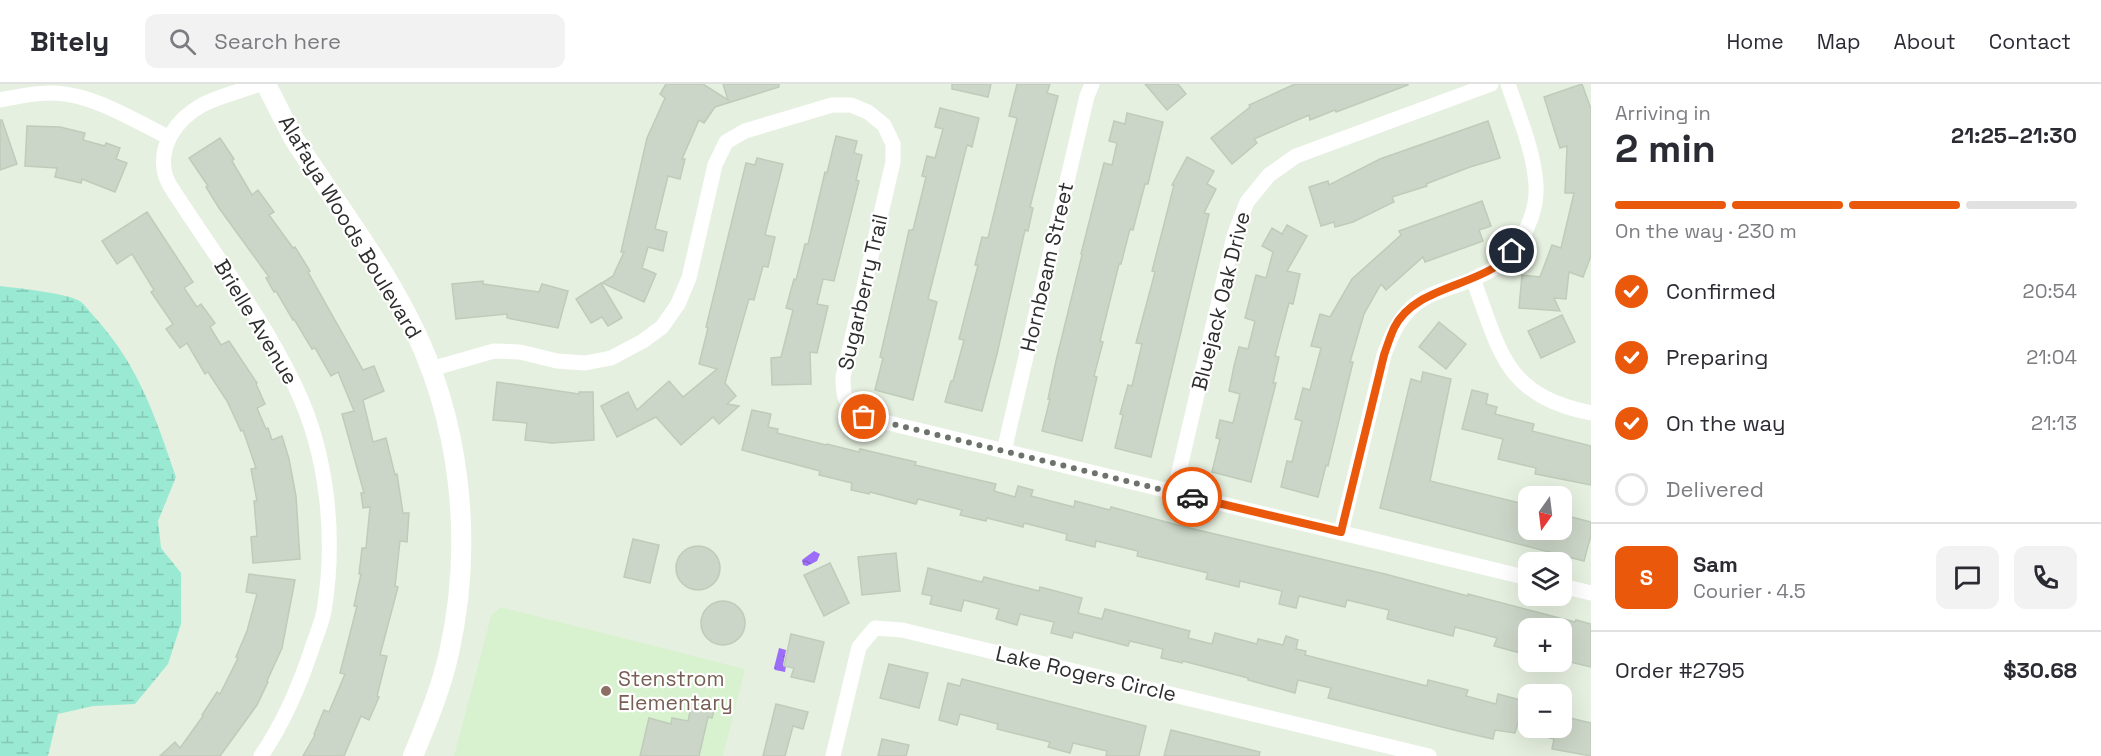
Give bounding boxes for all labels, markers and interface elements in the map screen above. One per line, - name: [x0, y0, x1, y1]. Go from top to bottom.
- search box: [145, 14, 565, 68]
- text: Bitely: [30, 23, 109, 59]
- icon: search: [166, 25, 199, 58]
- text: Search here: [214, 27, 341, 55]
- text: Home: [1726, 28, 1784, 55]
- text: Map: [1817, 28, 1861, 55]
- text: About: [1894, 28, 1956, 55]
- text: Contact: [1989, 28, 2071, 55]
- text: Arriving in: [1615, 100, 1711, 126]
- street label: Alafaya Woods Boulevard: [273, 110, 428, 343]
- text: 21:25–21:30: [1951, 121, 2077, 149]
- text: 2 min: [1615, 124, 1716, 173]
- street label: Hornbeam Street: [1014, 179, 1079, 354]
- street label: Bluejack Oak Drive: [1185, 209, 1256, 393]
- street label: Sugarberry Trail: [831, 211, 894, 373]
- text: On the way · 230 m: [1615, 218, 1797, 244]
- pin: [1486, 225, 1537, 276]
- icon: home: [1495, 234, 1528, 267]
- street label: Brielle Avenue: [208, 254, 304, 389]
- icon: check: [1615, 275, 1648, 308]
- text: Confirmed: [1666, 277, 1776, 305]
- text: 20:54: [2023, 278, 2077, 304]
- icon: check: [1615, 341, 1648, 374]
- text: Preparing: [1666, 343, 1768, 371]
- text: 21:04: [2026, 344, 2077, 370]
- pin: [838, 391, 889, 442]
- icon: bag: [847, 400, 880, 433]
- icon: check: [1615, 407, 1648, 440]
- text: On the way: [1666, 409, 1785, 437]
- text: 21:13: [2031, 410, 2077, 436]
- courier: [1162, 467, 1222, 527]
- text: Delivered: [1666, 475, 1764, 503]
- icon: car: [1176, 481, 1209, 514]
- north arrow: [1518, 486, 1572, 540]
- map controls: [1518, 486, 1572, 738]
- button: chat: [1936, 546, 1999, 609]
- button: phone: [2014, 546, 2077, 609]
- text: Sam: [1693, 550, 1738, 578]
- button: layers: [1518, 552, 1572, 606]
- text: S: [1640, 563, 1653, 591]
- text: Courier · 4.5: [1693, 578, 1806, 604]
- button: +: [1518, 618, 1572, 672]
- street label: Lake Rogers Circle: [993, 640, 1179, 707]
- text: Order #2795: [1615, 656, 1745, 684]
- text: $30.68: [2003, 656, 2077, 684]
- place label: Stenstrom Elementary: [618, 665, 733, 716]
- marker: Stenstrom Elementary: [599, 684, 613, 698]
- button: −: [1518, 684, 1572, 738]

